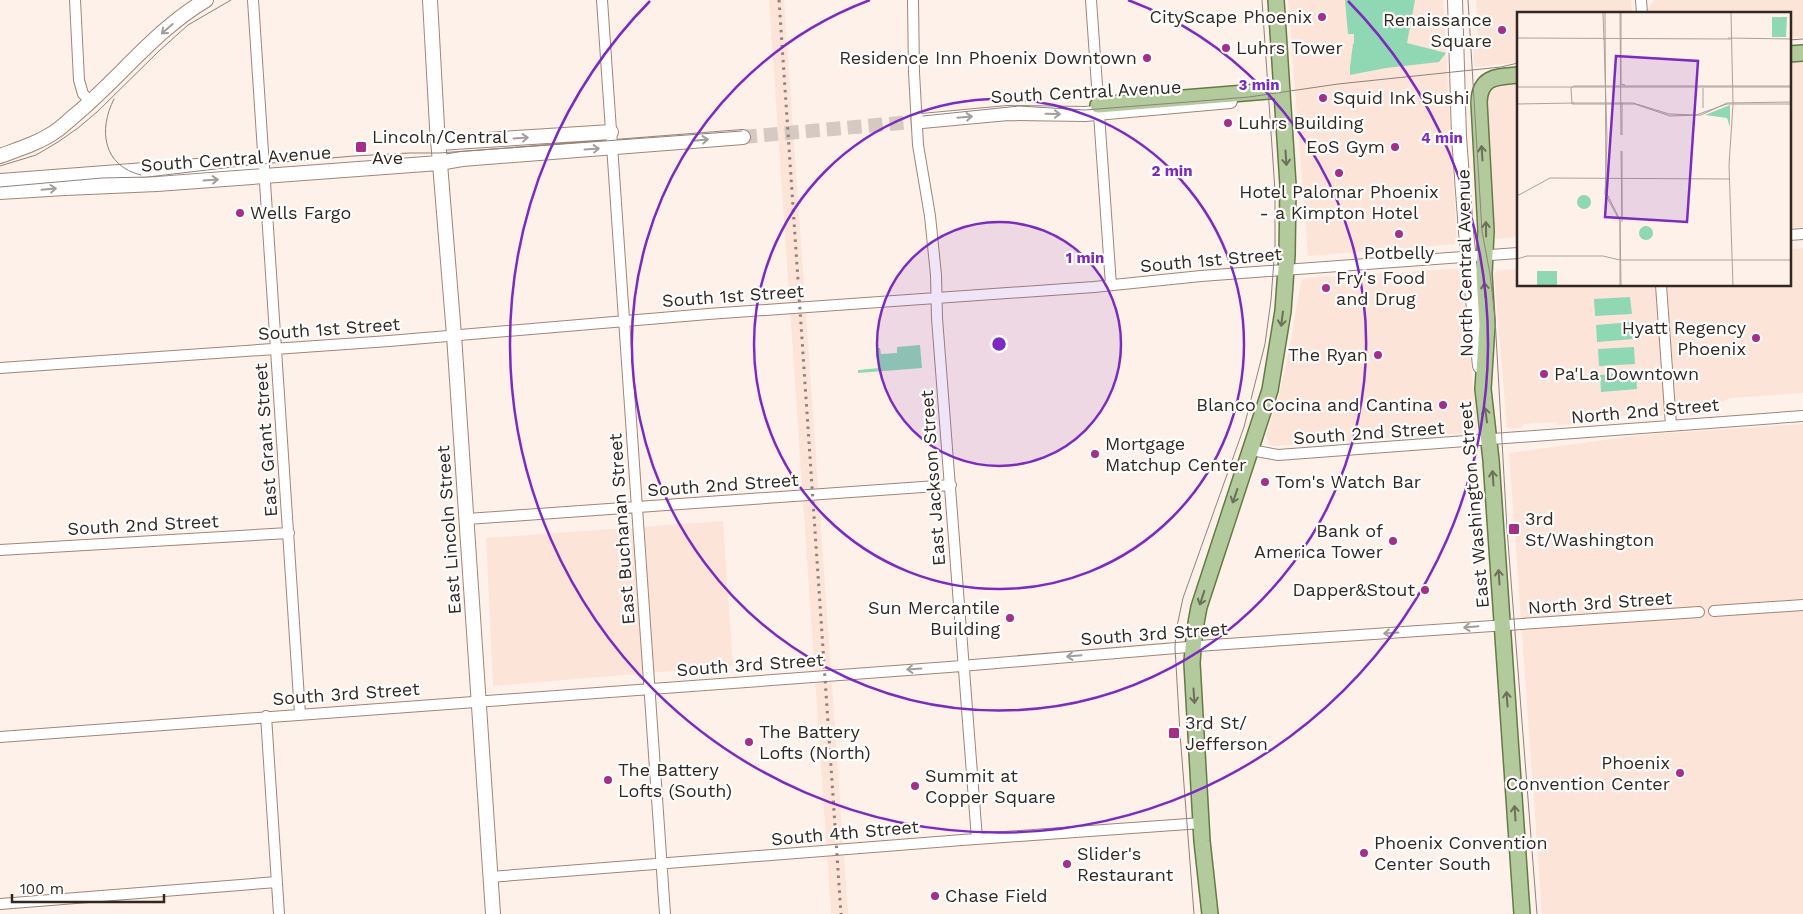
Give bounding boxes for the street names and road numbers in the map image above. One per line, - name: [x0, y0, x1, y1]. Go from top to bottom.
- street label: South Central Avenue: [990, 76, 1182, 107]
- street label: South Central Avenue: [140, 141, 332, 176]
- street label: North Central Avenue: [1452, 169, 1477, 357]
- street label: South 1st Street: [1139, 243, 1283, 276]
- street label: South 1st Street: [661, 280, 805, 311]
- street label: South 1st Street: [257, 313, 401, 344]
- street label: East Grant Street: [250, 362, 281, 518]
- street label: East Jackson Street: [916, 389, 949, 567]
- street label: North 2nd Street: [1570, 394, 1720, 427]
- street label: East Washington Street: [1454, 401, 1493, 609]
- street label: South 2nd Street: [1293, 417, 1446, 448]
- street label: East Buchanan Street: [604, 432, 639, 625]
- street label: East Lincoln Street: [432, 444, 465, 615]
- street label: South 2nd Street: [647, 469, 800, 500]
- street label: South 2nd Street: [67, 510, 220, 539]
- street label: North 3rd Street: [1527, 587, 1673, 618]
- street label: South 3rd Street: [1080, 618, 1229, 649]
- street label: South 3rd Street: [676, 649, 825, 680]
- street label: South 3rd Street: [272, 678, 421, 709]
- street label: South 4th Street: [770, 816, 920, 849]

